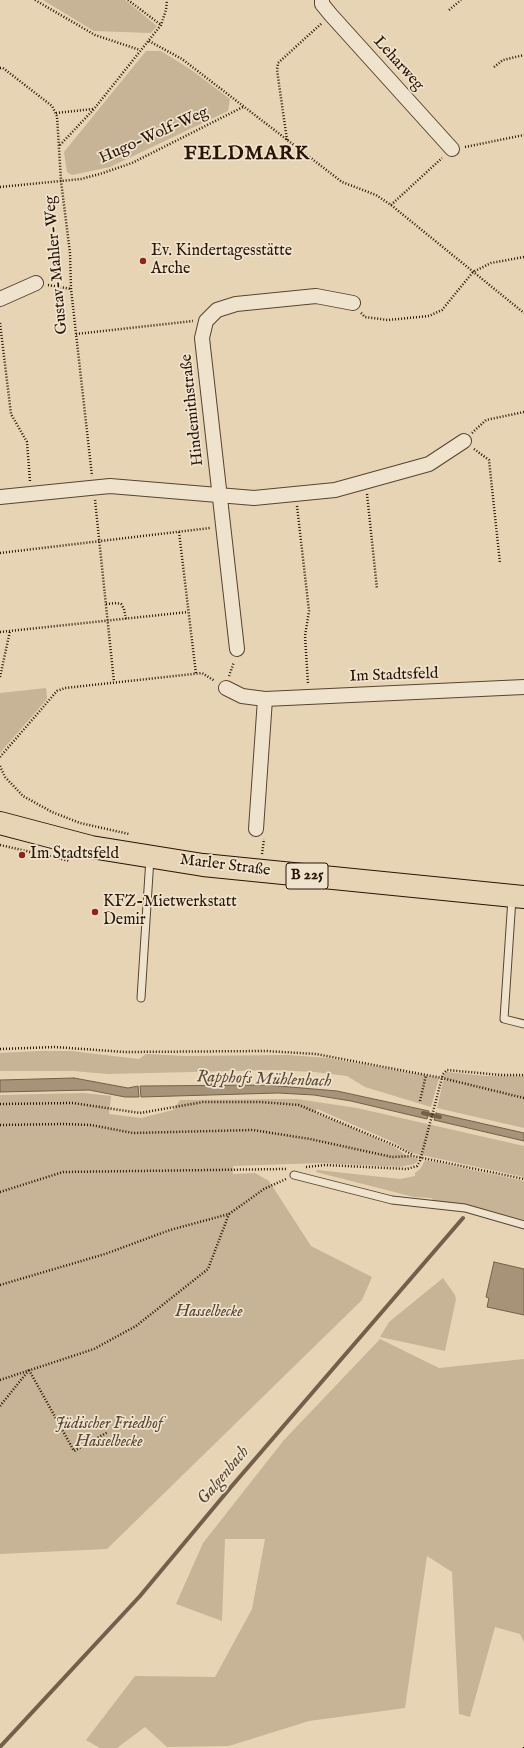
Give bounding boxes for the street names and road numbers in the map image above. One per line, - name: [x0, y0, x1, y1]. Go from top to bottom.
- street label: Leharweg: [369, 33, 427, 95]
- street label: Hugo-Wolf-Weg: [96, 103, 212, 169]
- street label: Gustav-Mahler-Weg: [41, 195, 73, 335]
- street label: Hindemithstraße: [178, 353, 208, 467]
- street label: Im Stadtsfeld: [349, 665, 439, 687]
- street label: Marler Straße: [179, 851, 271, 881]
- road number: B 225: [286, 863, 328, 889]

